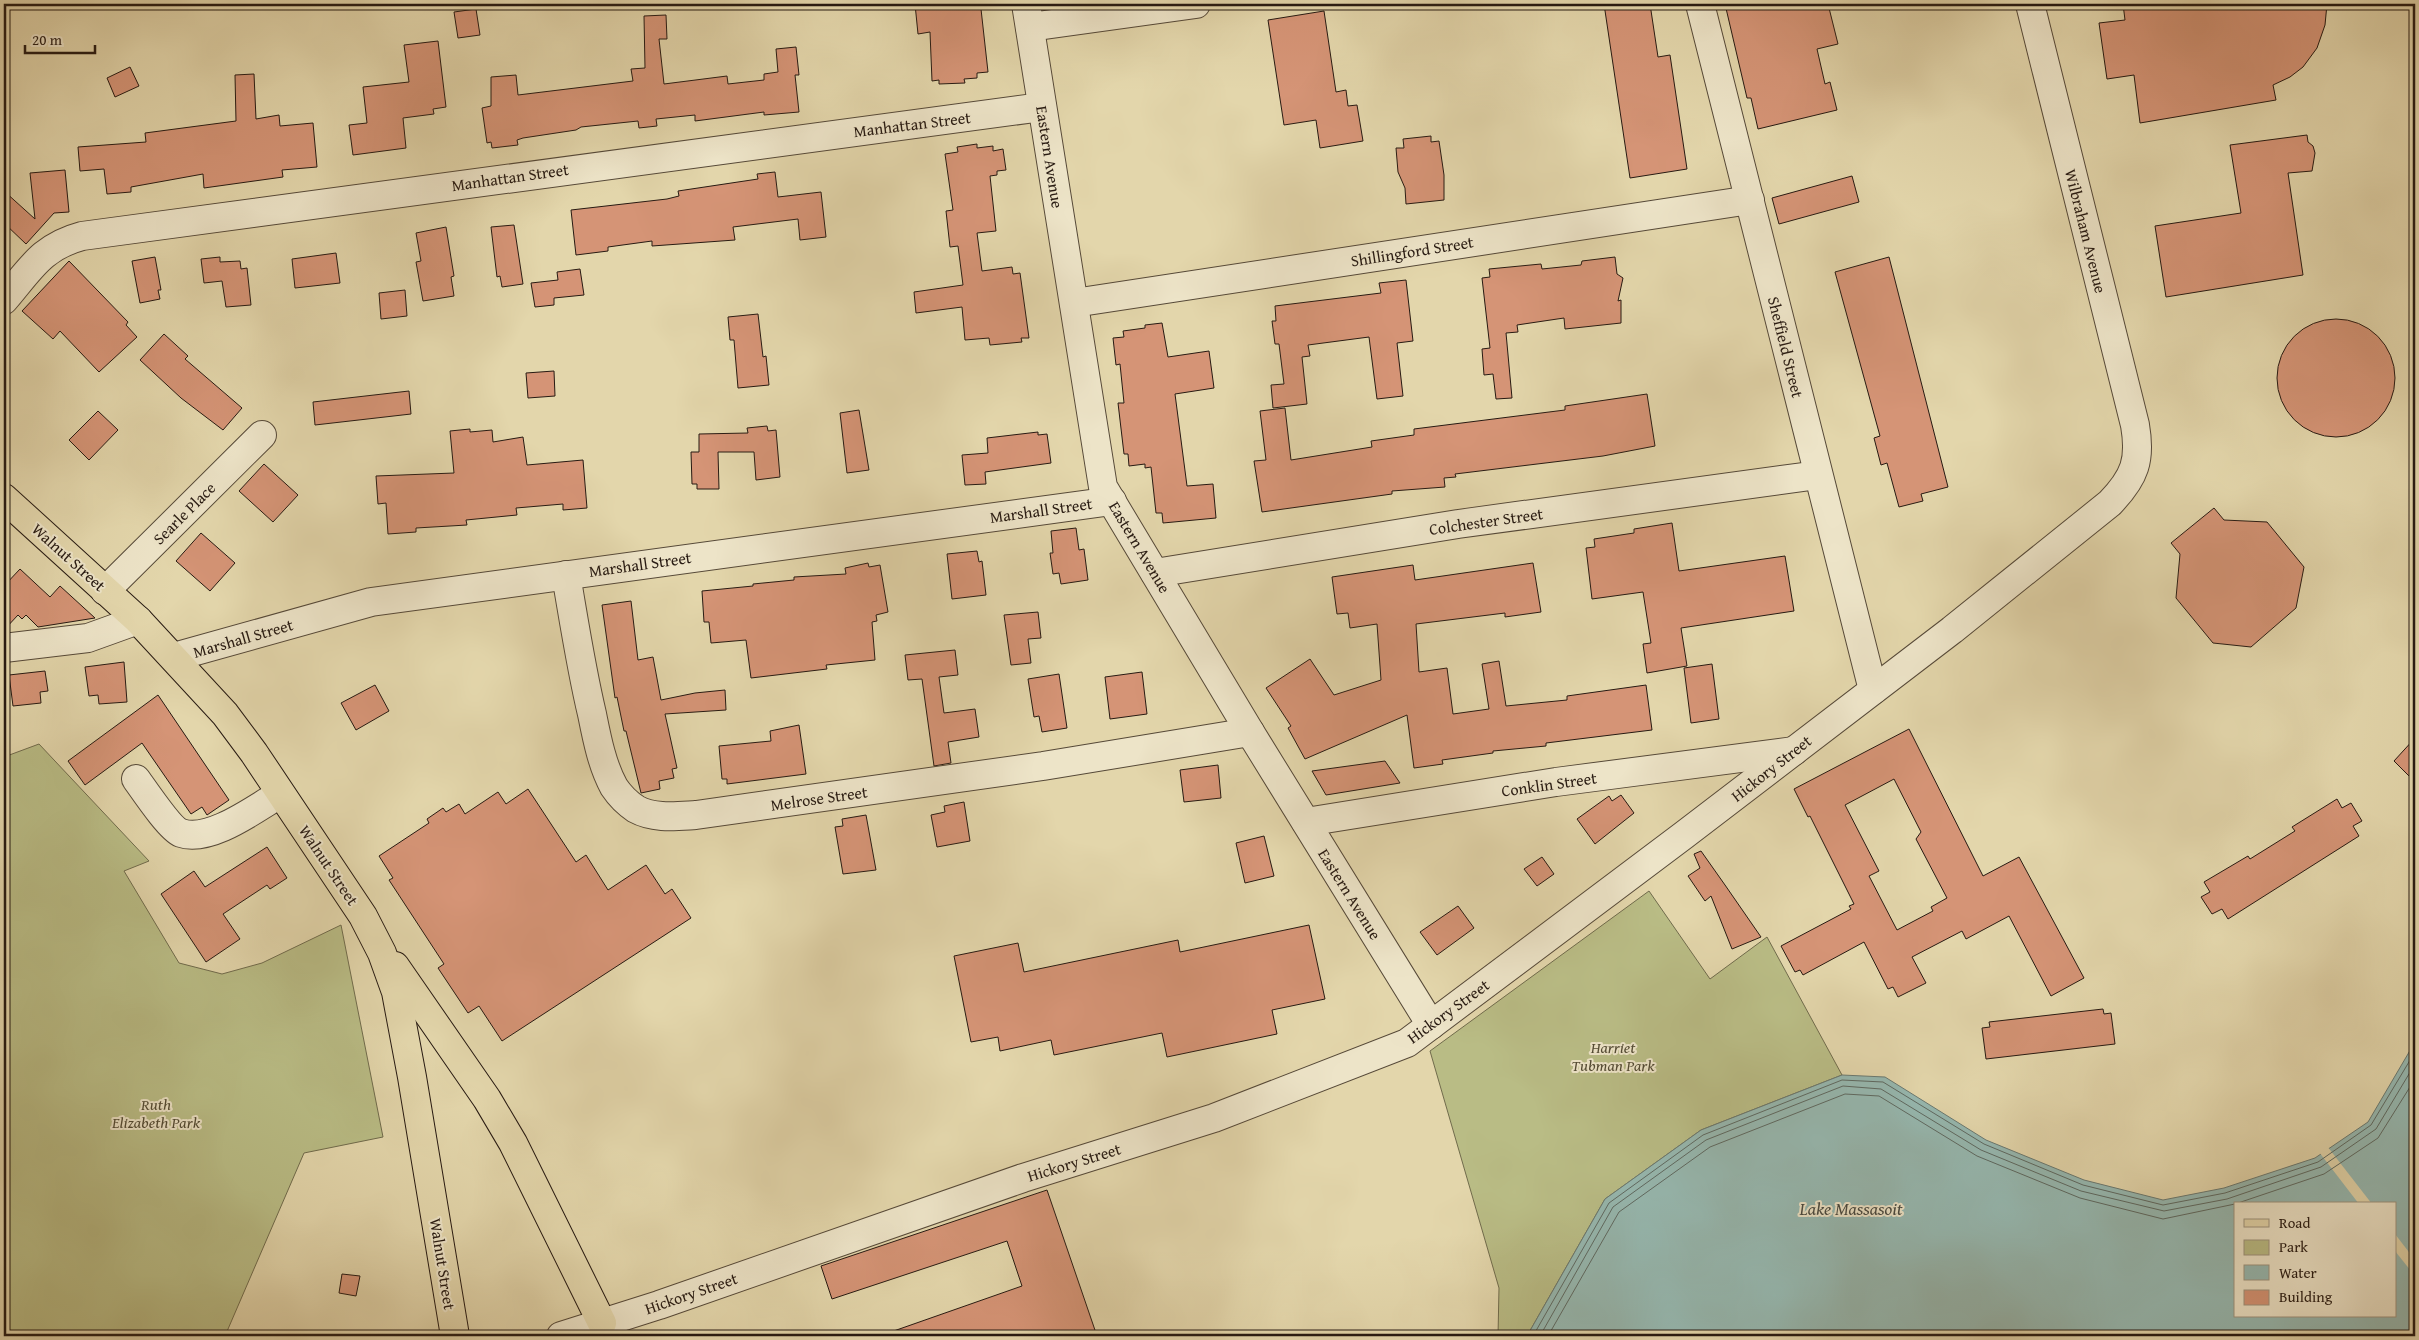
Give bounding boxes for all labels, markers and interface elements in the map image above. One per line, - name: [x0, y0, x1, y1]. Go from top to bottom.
- scale bar: [25, 22, 95, 54]
- text: 20 m: [32, 29, 63, 50]
- street label: Eastern Avenue: [1030, 104, 1070, 210]
- street label: Manhattan Street: [852, 105, 972, 143]
- street label: Manhattan Street: [450, 157, 570, 197]
- street label: Wilbraham Avenue: [2059, 166, 2113, 296]
- street label: Shillingford Street: [1349, 229, 1475, 273]
- street label: Sheffield Street: [1762, 294, 1810, 401]
- street label: Searle Place: [147, 476, 221, 550]
- street label: Marshall Street: [988, 491, 1094, 529]
- street label: Eastern Avenue: [1103, 496, 1177, 598]
- street label: Colchester Street: [1427, 501, 1545, 541]
- street label: Walnut Street: [27, 517, 112, 597]
- street label: Marshall Street: [587, 545, 693, 583]
- street label: Marshall Street: [190, 612, 296, 664]
- street label: Hickory Street: [1726, 729, 1817, 807]
- street label: Conklin Street: [1500, 765, 1599, 803]
- street label: Melrose Street: [769, 779, 869, 817]
- street label: Walnut Street: [293, 820, 365, 910]
- street label: Eastern Avenue: [1312, 844, 1388, 944]
- street label: Hickory Street: [1402, 973, 1494, 1049]
- park label: Harriet Tubman Park: [1571, 1035, 1655, 1077]
- park label: Ruth Elizabeth Park: [111, 1092, 201, 1134]
- street label: Hickory Street: [1024, 1136, 1124, 1188]
- water label: Lake Massasoit: [1798, 1195, 1903, 1222]
- legend: [2234, 1202, 2396, 1318]
- text: Road: [2279, 1212, 2310, 1233]
- street label: Walnut Street: [424, 1217, 462, 1312]
- text: Park: [2279, 1236, 2308, 1257]
- text: Water: [2279, 1262, 2317, 1283]
- street label: Hickory Street: [641, 1266, 741, 1320]
- text: Building: [2279, 1286, 2333, 1307]

